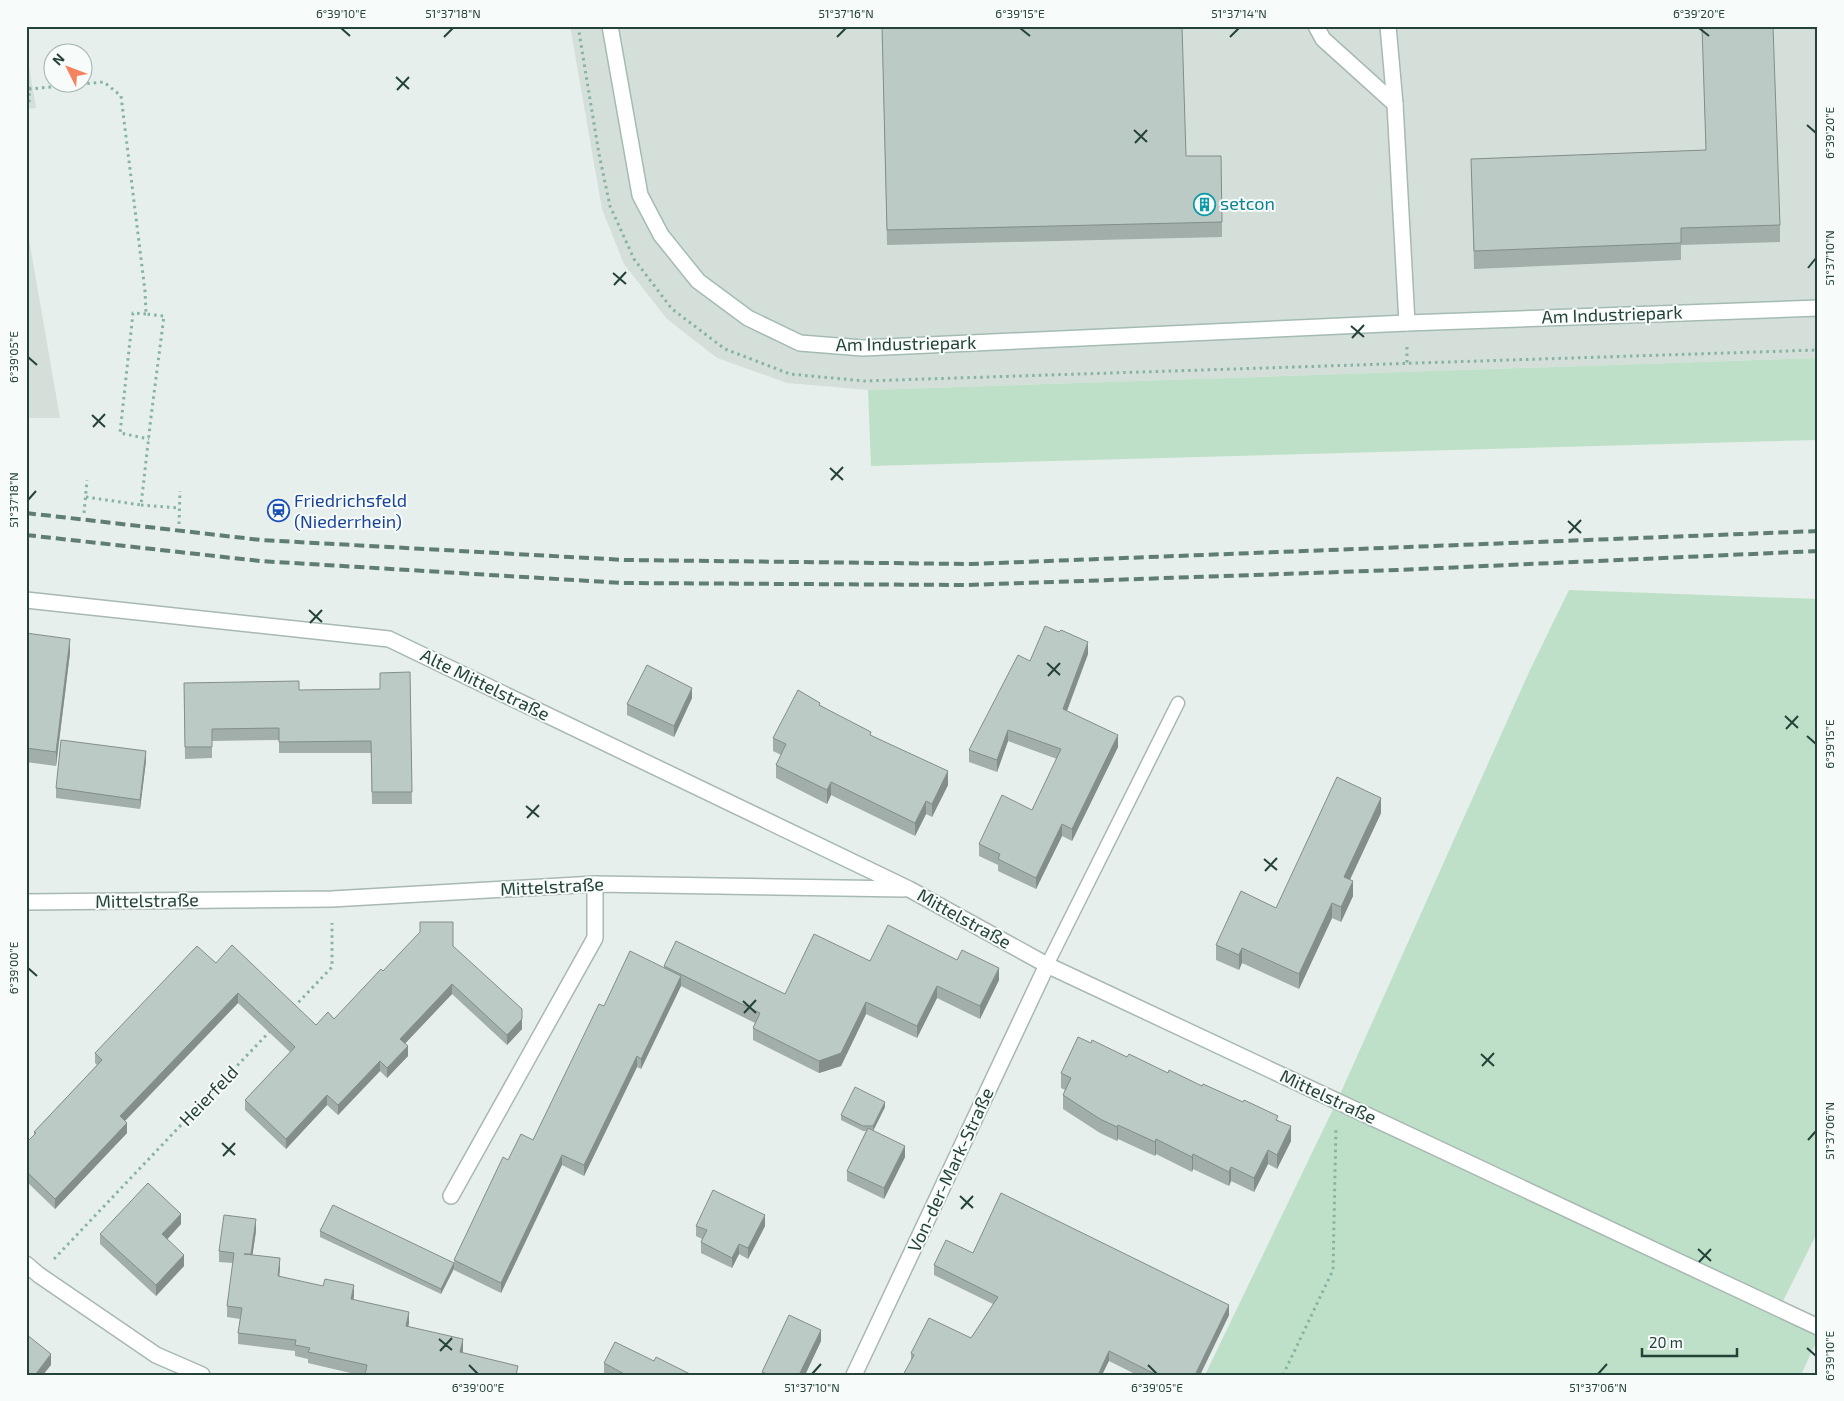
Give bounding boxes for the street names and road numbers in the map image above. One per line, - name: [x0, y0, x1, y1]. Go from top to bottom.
- street label: Am Industriepark: [1541, 301, 1683, 327]
- street label: Am Industriepark: [835, 331, 977, 355]
- street label: Alte Mittelstraße: [417, 643, 554, 725]
- street label: Mittelstraße: [499, 872, 604, 900]
- street label: Mittelstraße: [914, 883, 1015, 953]
- street label: Mittelstraße: [95, 888, 199, 912]
- street label: Heierfeld: [174, 1061, 242, 1130]
- street label: Mittelstraße: [1277, 1064, 1380, 1128]
- street label: Von-der-Mark-Straße: [902, 1084, 998, 1255]

